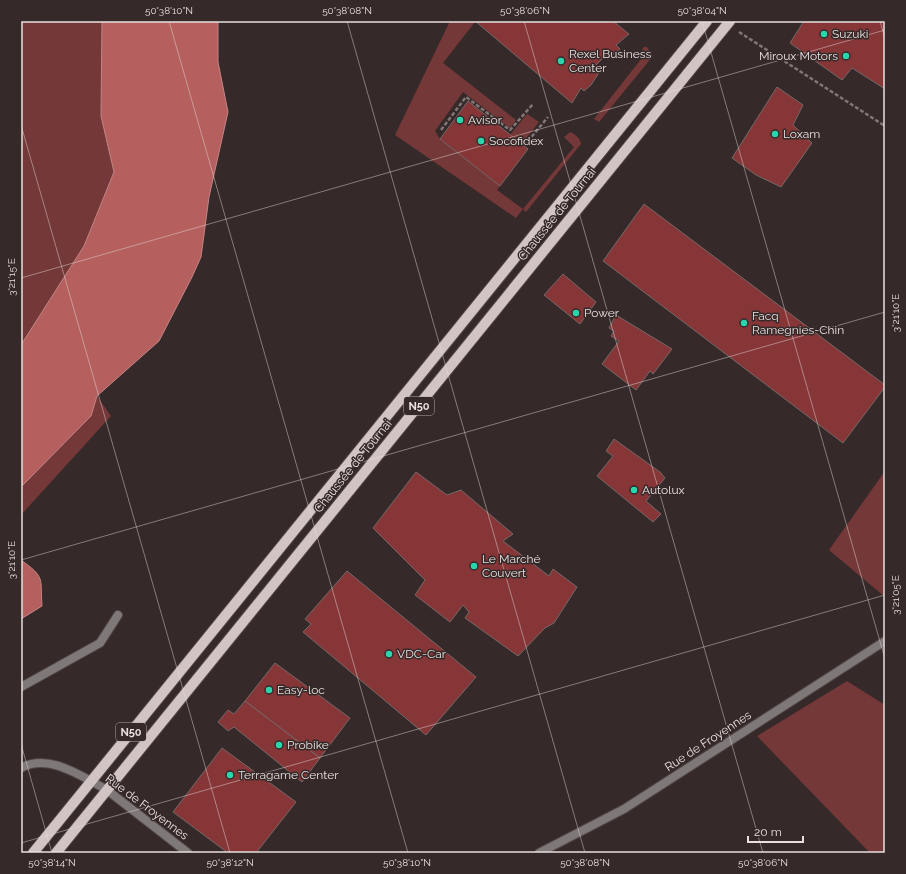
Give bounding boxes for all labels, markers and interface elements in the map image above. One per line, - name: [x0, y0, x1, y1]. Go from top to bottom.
- text: 50°38'10"N: [145, 5, 193, 16]
- text: 50°38'08"N: [322, 5, 372, 16]
- text: 50°38'06"N: [500, 5, 550, 16]
- text: 50°38'04"N: [677, 5, 727, 16]
- place label: Suzuki: [832, 27, 868, 41]
- marker: Suzuki: [819, 29, 829, 39]
- place label: Rexel Business Center: [569, 47, 652, 75]
- place label: Miroux Motors: [759, 49, 838, 63]
- marker: Miroux Motors: [841, 51, 851, 61]
- marker: Rexel Business Center: [556, 56, 566, 66]
- place label: Avisor: [468, 113, 503, 127]
- marker: Avisor: [455, 115, 465, 125]
- place label: Loxam: [783, 127, 820, 141]
- marker: Loxam: [770, 129, 780, 139]
- place label: Socofidex: [489, 134, 543, 148]
- marker: Socofidex: [476, 136, 486, 146]
- street label: Chaussée de Tournai: [515, 165, 599, 263]
- text: 3°21'15"E: [6, 258, 17, 296]
- text: 3°21'10"E: [890, 294, 901, 332]
- place label: Power: [584, 306, 620, 320]
- marker: Power: [571, 308, 581, 318]
- place label: Facq Ramegnies-Chin: [752, 309, 844, 337]
- marker: Facq Ramegnies-Chin: [739, 318, 749, 328]
- road number: N50: [404, 397, 434, 415]
- street label: Chaussée de Tournai: [311, 417, 395, 515]
- place label: Autolux: [642, 483, 685, 497]
- marker: Autolux: [629, 485, 639, 495]
- text: 3°21'10"E: [6, 541, 17, 579]
- place label: Le Marché Couvert: [482, 552, 541, 580]
- marker: Le Marché Couvert: [469, 561, 479, 571]
- text: 3°21'05"E: [890, 575, 901, 615]
- place label: VDC-Car: [397, 647, 447, 661]
- marker: VDC-Car: [384, 649, 394, 659]
- place label: Easy-loc: [277, 683, 325, 697]
- marker: Easy-loc: [264, 685, 274, 695]
- street label: Rue de Froyennes: [662, 708, 754, 774]
- road number: N50: [116, 723, 146, 741]
- place label: Probike: [287, 738, 329, 752]
- marker: Probike: [274, 740, 284, 750]
- place label: Terragame Center: [238, 768, 339, 782]
- marker: Terragame Center: [225, 770, 235, 780]
- street label: Rue de Froyennes: [103, 771, 191, 843]
- scale bar: [748, 818, 803, 844]
- text: 20 m: [754, 825, 782, 839]
- text: 50°38'14"N: [28, 857, 76, 868]
- text: 50°38'12"N: [206, 857, 254, 868]
- text: 50°38'10"N: [383, 857, 431, 868]
- text: 50°38'08"N: [560, 857, 610, 868]
- text: 50°38'06"N: [738, 857, 788, 868]

